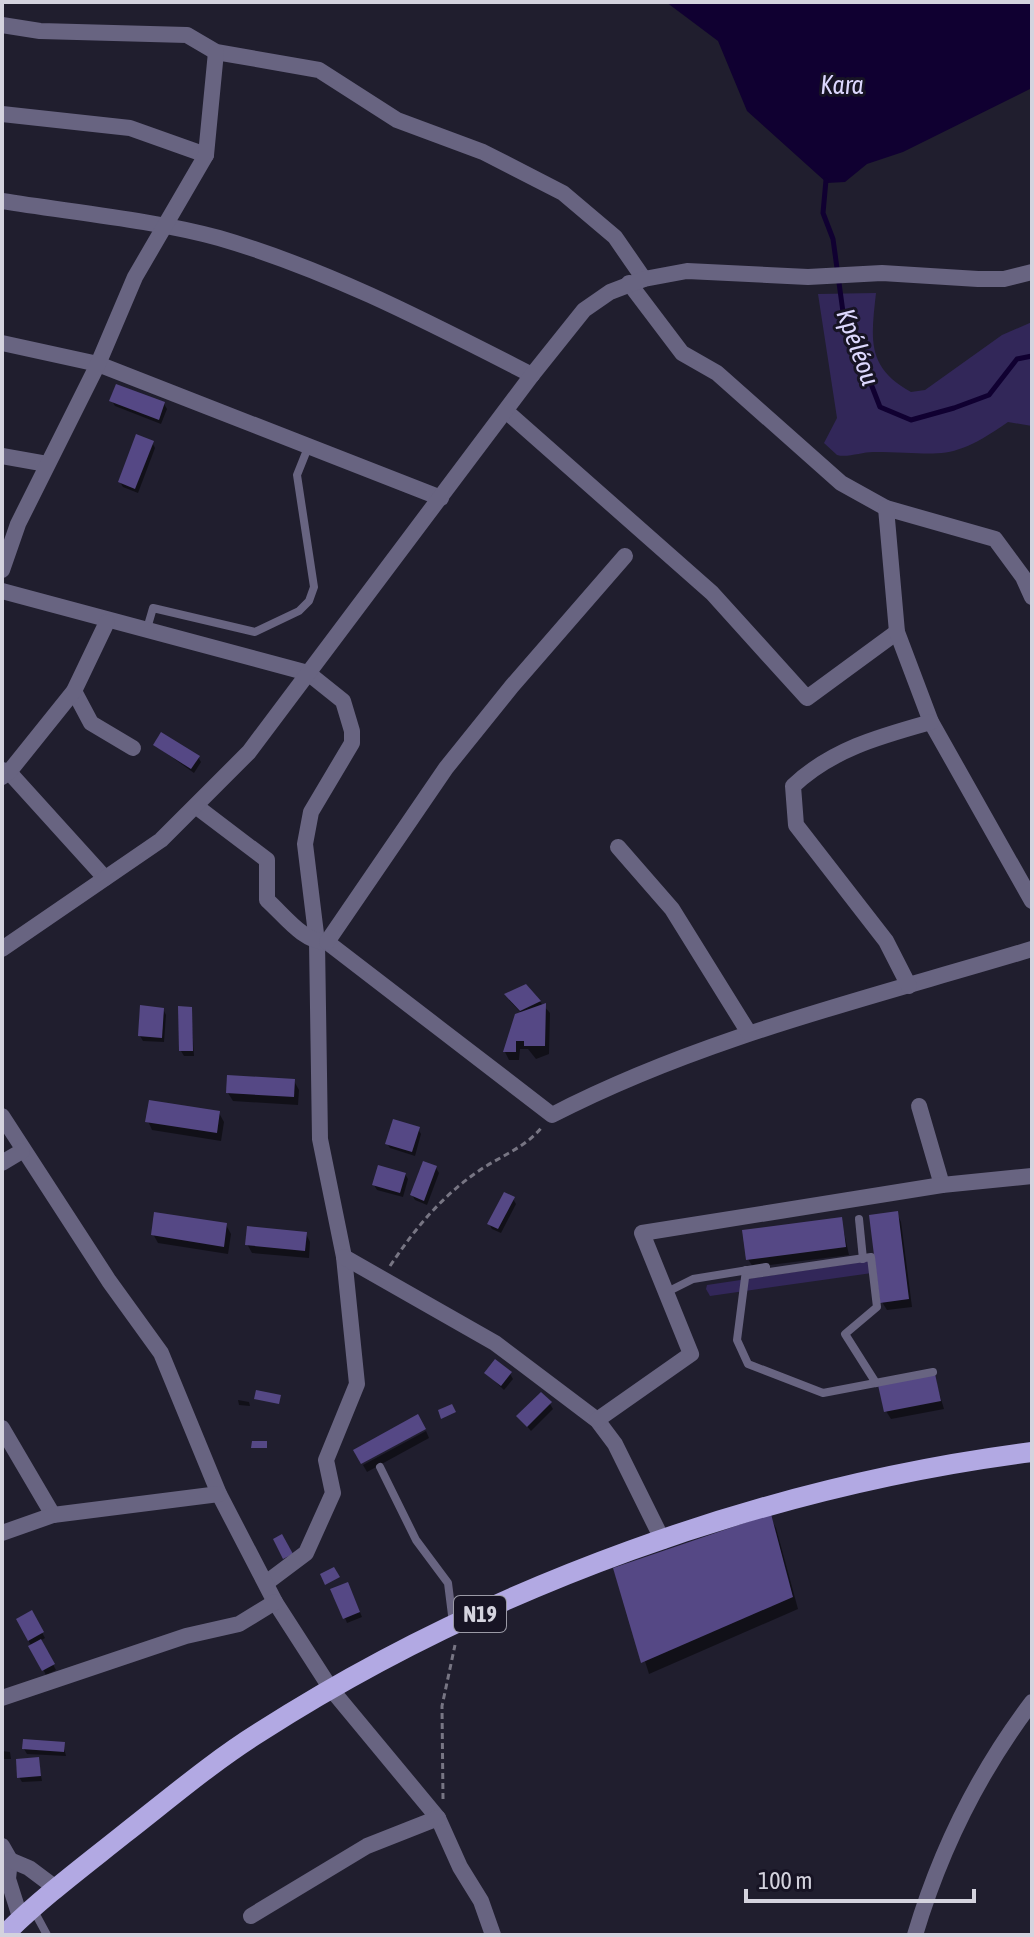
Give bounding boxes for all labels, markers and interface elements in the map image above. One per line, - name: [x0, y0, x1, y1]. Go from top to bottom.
- water label: Kara: [820, 70, 864, 100]
- water label: Kpéléou: [830, 305, 886, 389]
- road number: N19: [454, 1596, 506, 1632]
- scale bar: [746, 1853, 974, 1903]
- text: 100 m: [758, 1867, 812, 1894]

